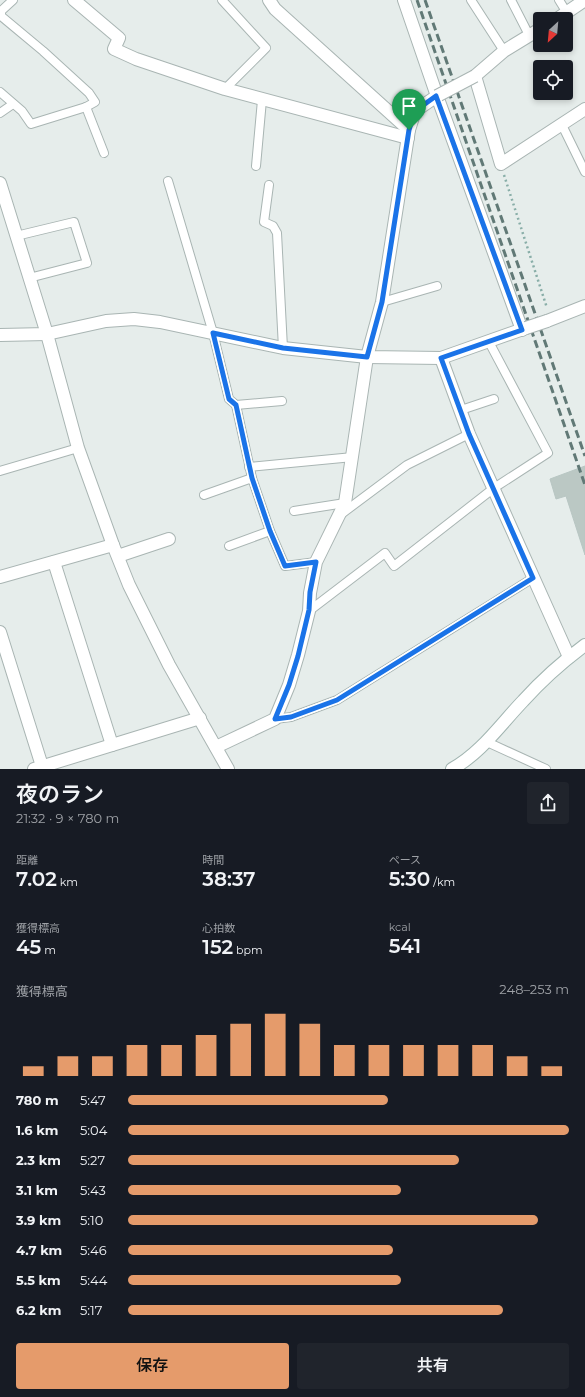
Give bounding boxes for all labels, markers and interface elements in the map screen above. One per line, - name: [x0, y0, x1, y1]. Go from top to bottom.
- north arrow: [533, 12, 573, 52]
- map controls: [533, 12, 573, 100]
- button: locate: [533, 60, 573, 100]
- pin: [392, 89, 426, 130]
- icon: arrive: [398, 95, 420, 117]
- text: 夜のラン: [16, 781, 104, 808]
- button: share: [527, 782, 569, 824]
- text: 21:32 · 9 × 780 m: [16, 810, 119, 826]
- text: 距離: [16, 853, 38, 867]
- text: 時間: [202, 853, 224, 867]
- text: ペース: [389, 853, 421, 867]
- text: 7.02: [16, 867, 57, 891]
- text: 38:37: [202, 867, 255, 891]
- text: 5:30: [389, 867, 430, 891]
- text: km: [57, 875, 78, 889]
- text: /km: [430, 875, 455, 889]
- text: kcal: [389, 920, 411, 934]
- text: 獲得標高: [16, 921, 60, 935]
- text: 心拍数: [202, 921, 235, 935]
- text: 541: [389, 934, 421, 958]
- text: 45: [16, 935, 41, 959]
- text: 152: [202, 935, 233, 959]
- text: m: [41, 943, 56, 957]
- text: bpm: [233, 943, 263, 957]
- text: 248–253 m: [499, 981, 569, 997]
- text: 獲得標高: [16, 983, 68, 999]
- text: 780 m: [16, 1092, 59, 1108]
- text: 5:47: [80, 1092, 106, 1108]
- text: 1.6 km: [16, 1122, 58, 1138]
- text: 5:04: [80, 1122, 107, 1138]
- text: 2.3 km: [16, 1152, 61, 1168]
- text: 5:27: [80, 1152, 105, 1168]
- text: 3.1 km: [16, 1182, 58, 1198]
- text: 5:43: [80, 1182, 106, 1198]
- text: 3.9 km: [16, 1212, 61, 1228]
- text: 5:10: [80, 1212, 103, 1228]
- text: 4.7 km: [16, 1242, 62, 1258]
- text: 5:46: [80, 1242, 107, 1258]
- text: 5.5 km: [16, 1272, 61, 1288]
- text: 5:44: [80, 1272, 107, 1288]
- text: 6.2 km: [16, 1302, 61, 1318]
- text: 5:17: [80, 1302, 102, 1318]
- button: 保存: [16, 1343, 289, 1389]
- button: 共有: [297, 1343, 569, 1389]

